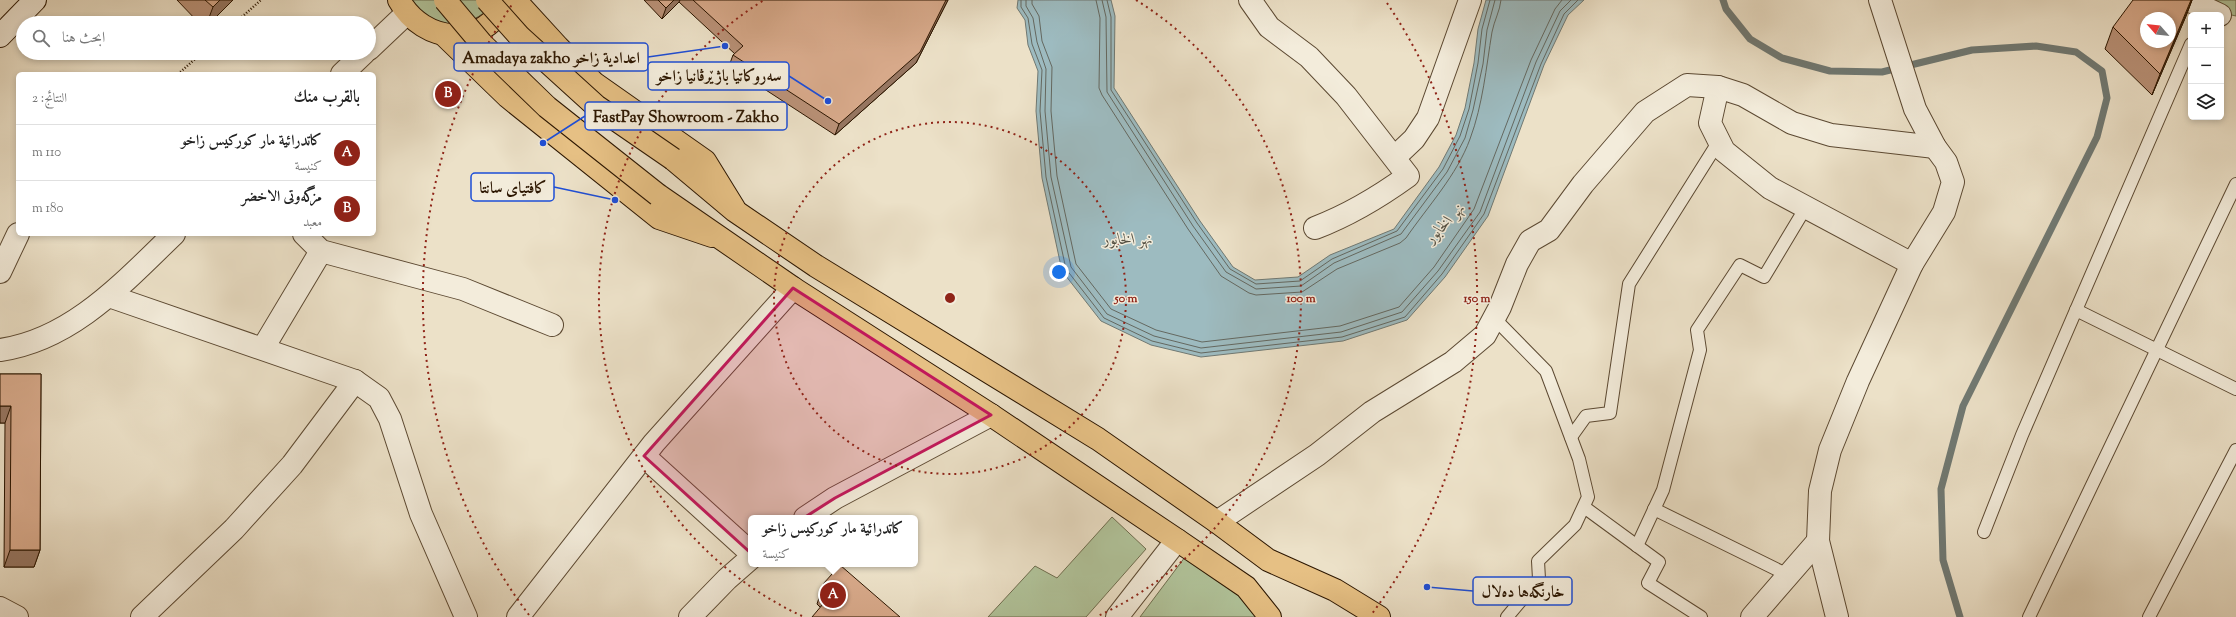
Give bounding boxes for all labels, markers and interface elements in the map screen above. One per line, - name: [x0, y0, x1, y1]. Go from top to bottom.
- north arrow: [2140, 12, 2176, 48]
- map controls: [2188, 12, 2224, 120]
- button: +: [2188, 12, 2224, 48]
- search box: [16, 16, 376, 60]
- icon: search: [30, 27, 52, 49]
- text: ابحث هنا: [62, 28, 105, 49]
- callout: Amadaya zakho اعدادية زاخو: [454, 43, 648, 71]
- text: Amadaya zakho اعدادية زاخو: [462, 48, 640, 71]
- button: −: [2188, 48, 2224, 84]
- callout: سه‌روكاتيا باژێرڤانيا زاخو: [648, 62, 789, 90]
- text: سه‌روكاتيا باژێرڤانيا زاخو: [654, 66, 782, 89]
- pin: B: [435, 79, 461, 109]
- button: layers: [2188, 84, 2224, 120]
- text: بالقرب منك: [294, 86, 360, 110]
- text: النتائج: 2: [32, 90, 67, 108]
- callout: FastPay Showroom - Zakho: [585, 102, 787, 130]
- text: FastPay Showroom - Zakho: [593, 107, 779, 130]
- text: كاتدرائية مار كوركيس زاخو: [181, 131, 322, 152]
- text: 110 m: [32, 144, 61, 162]
- text: A: [342, 144, 352, 162]
- text: كنيسة: [295, 158, 322, 176]
- callout: کافتیای سانتا: [471, 173, 554, 201]
- text: کافتیای سانتا: [479, 178, 547, 201]
- text: مزگەوتی الاخضر: [242, 187, 322, 208]
- water label: نهر الخابور: [1420, 198, 1471, 251]
- text: 180 m: [32, 200, 63, 218]
- text: B: [343, 200, 351, 218]
- text: معبد: [303, 214, 322, 232]
- water label: نهر الخابور: [1102, 229, 1153, 252]
- your location: [1049, 262, 1069, 282]
- text: 50 m: [1114, 290, 1138, 308]
- text: 100 m: [1285, 290, 1316, 308]
- text: 150 m: [1462, 290, 1491, 308]
- centre of rings: [943, 291, 957, 305]
- popup: [748, 515, 918, 567]
- text: كاتدرائية مار كوركيس زاخو: [762, 519, 904, 540]
- text: كنيسة: [762, 546, 790, 564]
- callout: خارنگەها دەلال: [1473, 577, 1572, 605]
- pin: A: [820, 580, 846, 610]
- text: خارنگەها دەلال: [1482, 581, 1565, 605]

